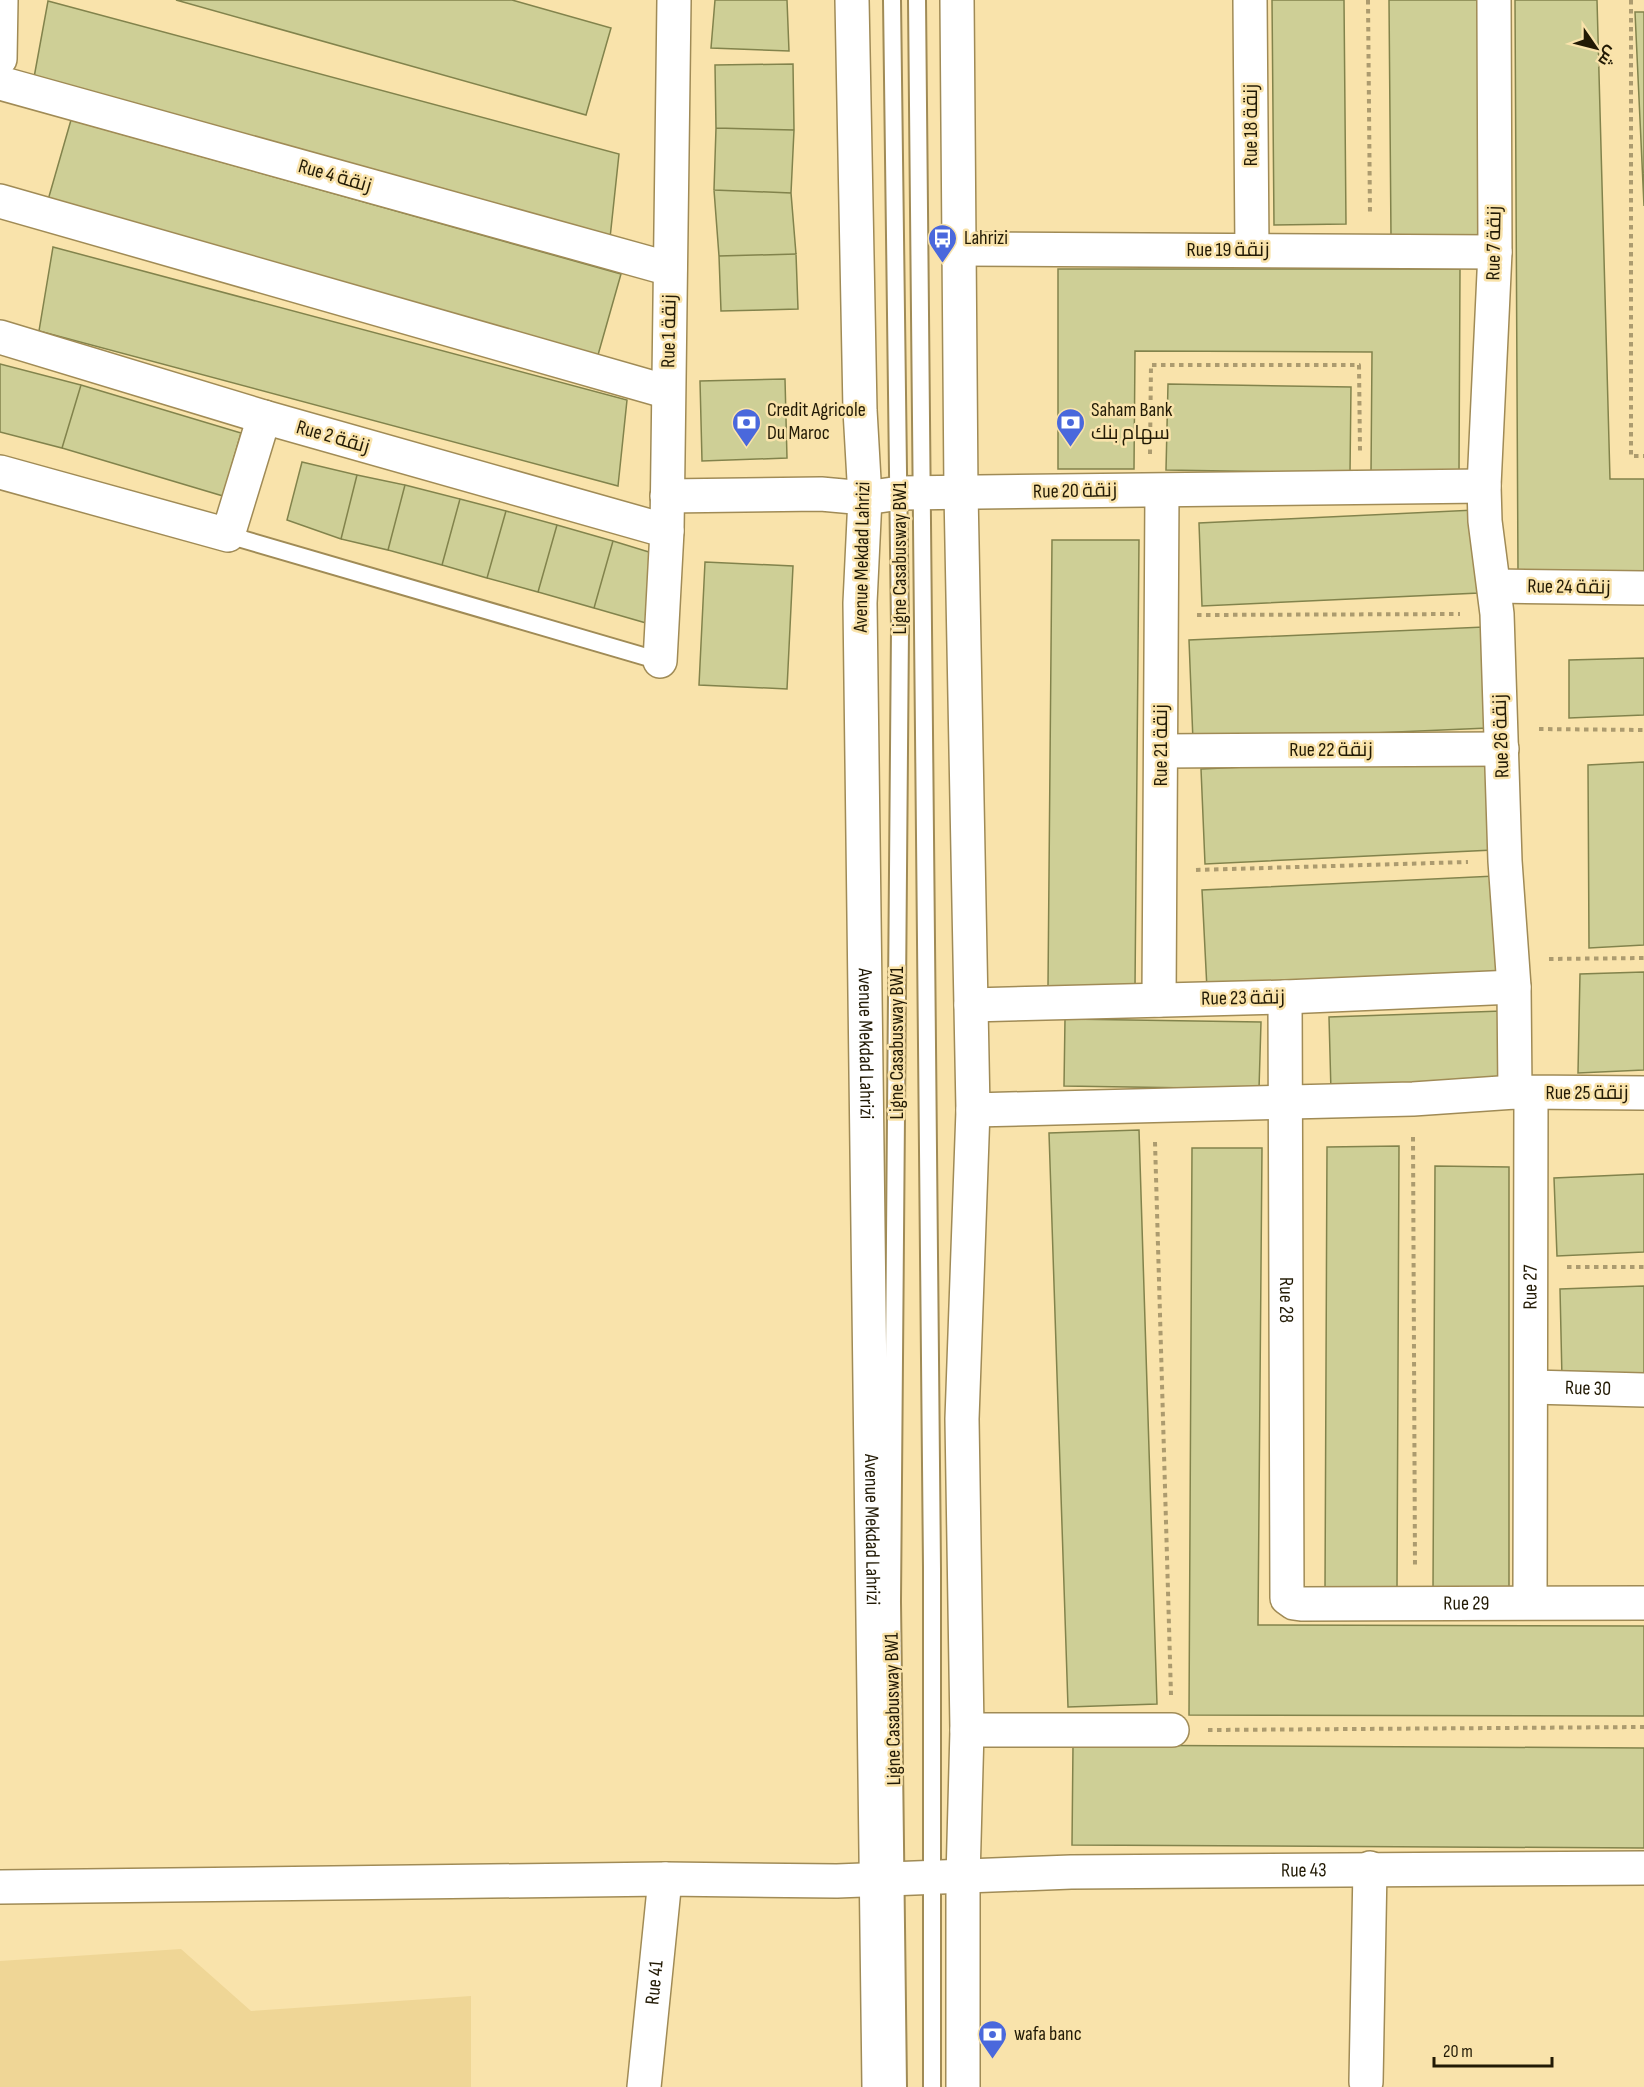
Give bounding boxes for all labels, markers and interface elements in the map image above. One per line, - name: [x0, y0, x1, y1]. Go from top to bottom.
- north arrow: [1566, 18, 1626, 78]
- text: ش: [1593, 42, 1621, 70]
- street label: Rue 18 زنقة: [1239, 84, 1263, 166]
- street label: Rue 4 زنقة: [295, 154, 375, 198]
- street label: Rue 7 زنقة: [1481, 205, 1507, 281]
- bus stop icon: Lahrizi: [927, 222, 959, 264]
- place label: Lahrizi: [964, 226, 1008, 250]
- street label: Rue 19 زنقة: [1187, 238, 1269, 262]
- street label: Rue 1 زنقة: [656, 294, 682, 368]
- place label: Credit Agricole Du Maroc: [767, 398, 866, 445]
- place label: Saham Bank سهام بنك: [1091, 398, 1173, 446]
- bank icon: Credit Agricole Du Maroc: [730, 406, 762, 448]
- bank icon: Saham Bank سهام بنك: [1054, 406, 1086, 448]
- street label: Rue 2 زنقة: [294, 415, 372, 459]
- street label: Rue 20 زنقة: [1033, 478, 1117, 504]
- street label: Avenue Mekdad Lahrizi: [849, 481, 875, 634]
- street label: Ligne Casabusway BW1: [888, 482, 912, 634]
- street label: Rue 24 زنقة: [1527, 574, 1611, 600]
- street label: Rue 26 زنقة: [1488, 694, 1514, 778]
- street label: Rue 21 زنقة: [1149, 704, 1173, 786]
- street label: Rue 22 زنقة: [1289, 738, 1373, 762]
- street label: Avenue Mekdad Lahrizi: [853, 967, 879, 1119]
- street label: Ligne Casabusway BW1: [885, 967, 909, 1119]
- street label: Rue 23 زنقة: [1201, 985, 1285, 1011]
- street label: Rue 25 زنقة: [1545, 1081, 1629, 1105]
- street label: Rue 27: [1519, 1264, 1543, 1310]
- street label: Rue 28: [1274, 1277, 1298, 1323]
- street label: Rue 30: [1565, 1376, 1611, 1401]
- street label: Avenue Mekdad Lahrizi: [859, 1453, 885, 1605]
- street label: Rue 29: [1443, 1591, 1489, 1616]
- street label: Ligne Casabusway BW1: [880, 1632, 906, 1786]
- street label: Rue 43: [1281, 1858, 1327, 1883]
- street label: Rue 41: [640, 1959, 669, 2006]
- bank icon: wafa banc: [977, 2018, 1009, 2060]
- place label: wafa banc: [1014, 2022, 1082, 2046]
- scale bar: [1434, 2030, 1552, 2068]
- text: 20 m: [1443, 2041, 1473, 2062]

